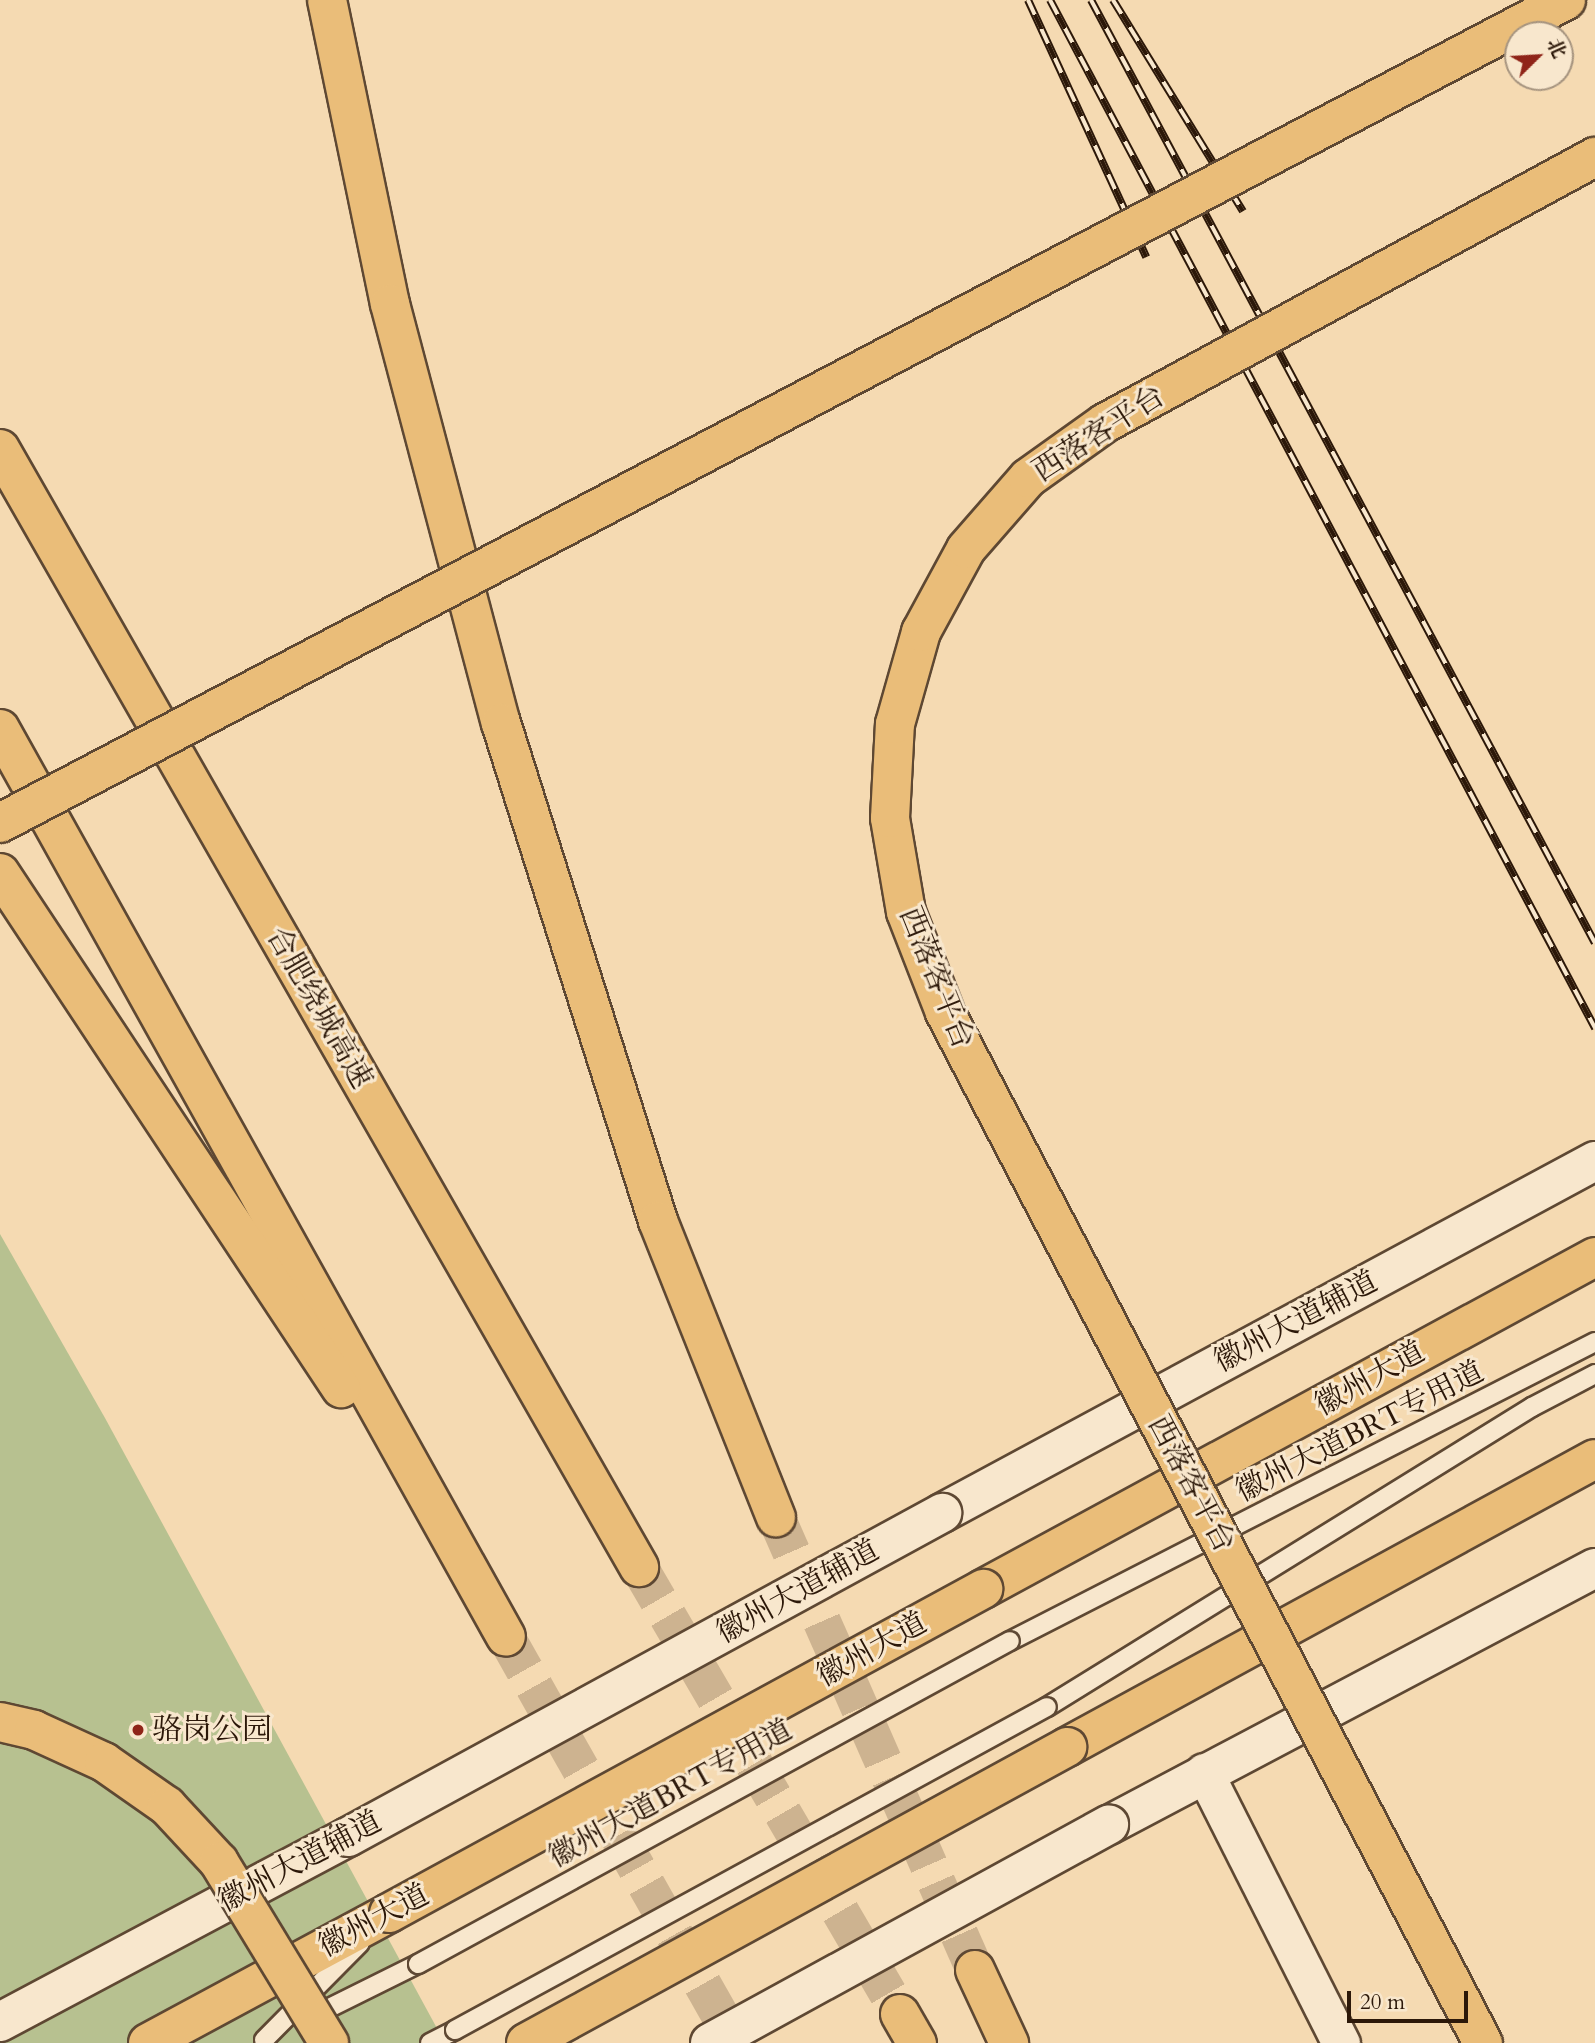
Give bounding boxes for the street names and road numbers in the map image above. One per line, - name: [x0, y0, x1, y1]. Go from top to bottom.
- street label: 西落客平台: [1026, 378, 1172, 490]
- street label: 西落客平台: [891, 902, 981, 1054]
- street label: 合肥绕城高速: [258, 921, 380, 1095]
- street label: 徽州大道辅道: [1208, 1264, 1384, 1380]
- street label: 徽州大道: [1309, 1334, 1431, 1424]
- street label: 徽州大道BRT专用道: [1230, 1354, 1490, 1510]
- street label: 西落客平台: [1140, 1409, 1242, 1559]
- street label: 徽州大道辅道: [711, 1533, 885, 1651]
- street label: 徽州大道: [811, 1605, 933, 1695]
- street label: 徽州大道BRT专用道: [543, 1712, 799, 1876]
- street label: 徽州大道辅道: [212, 1804, 388, 1920]
- street label: 徽州大道: [313, 1877, 435, 1965]

